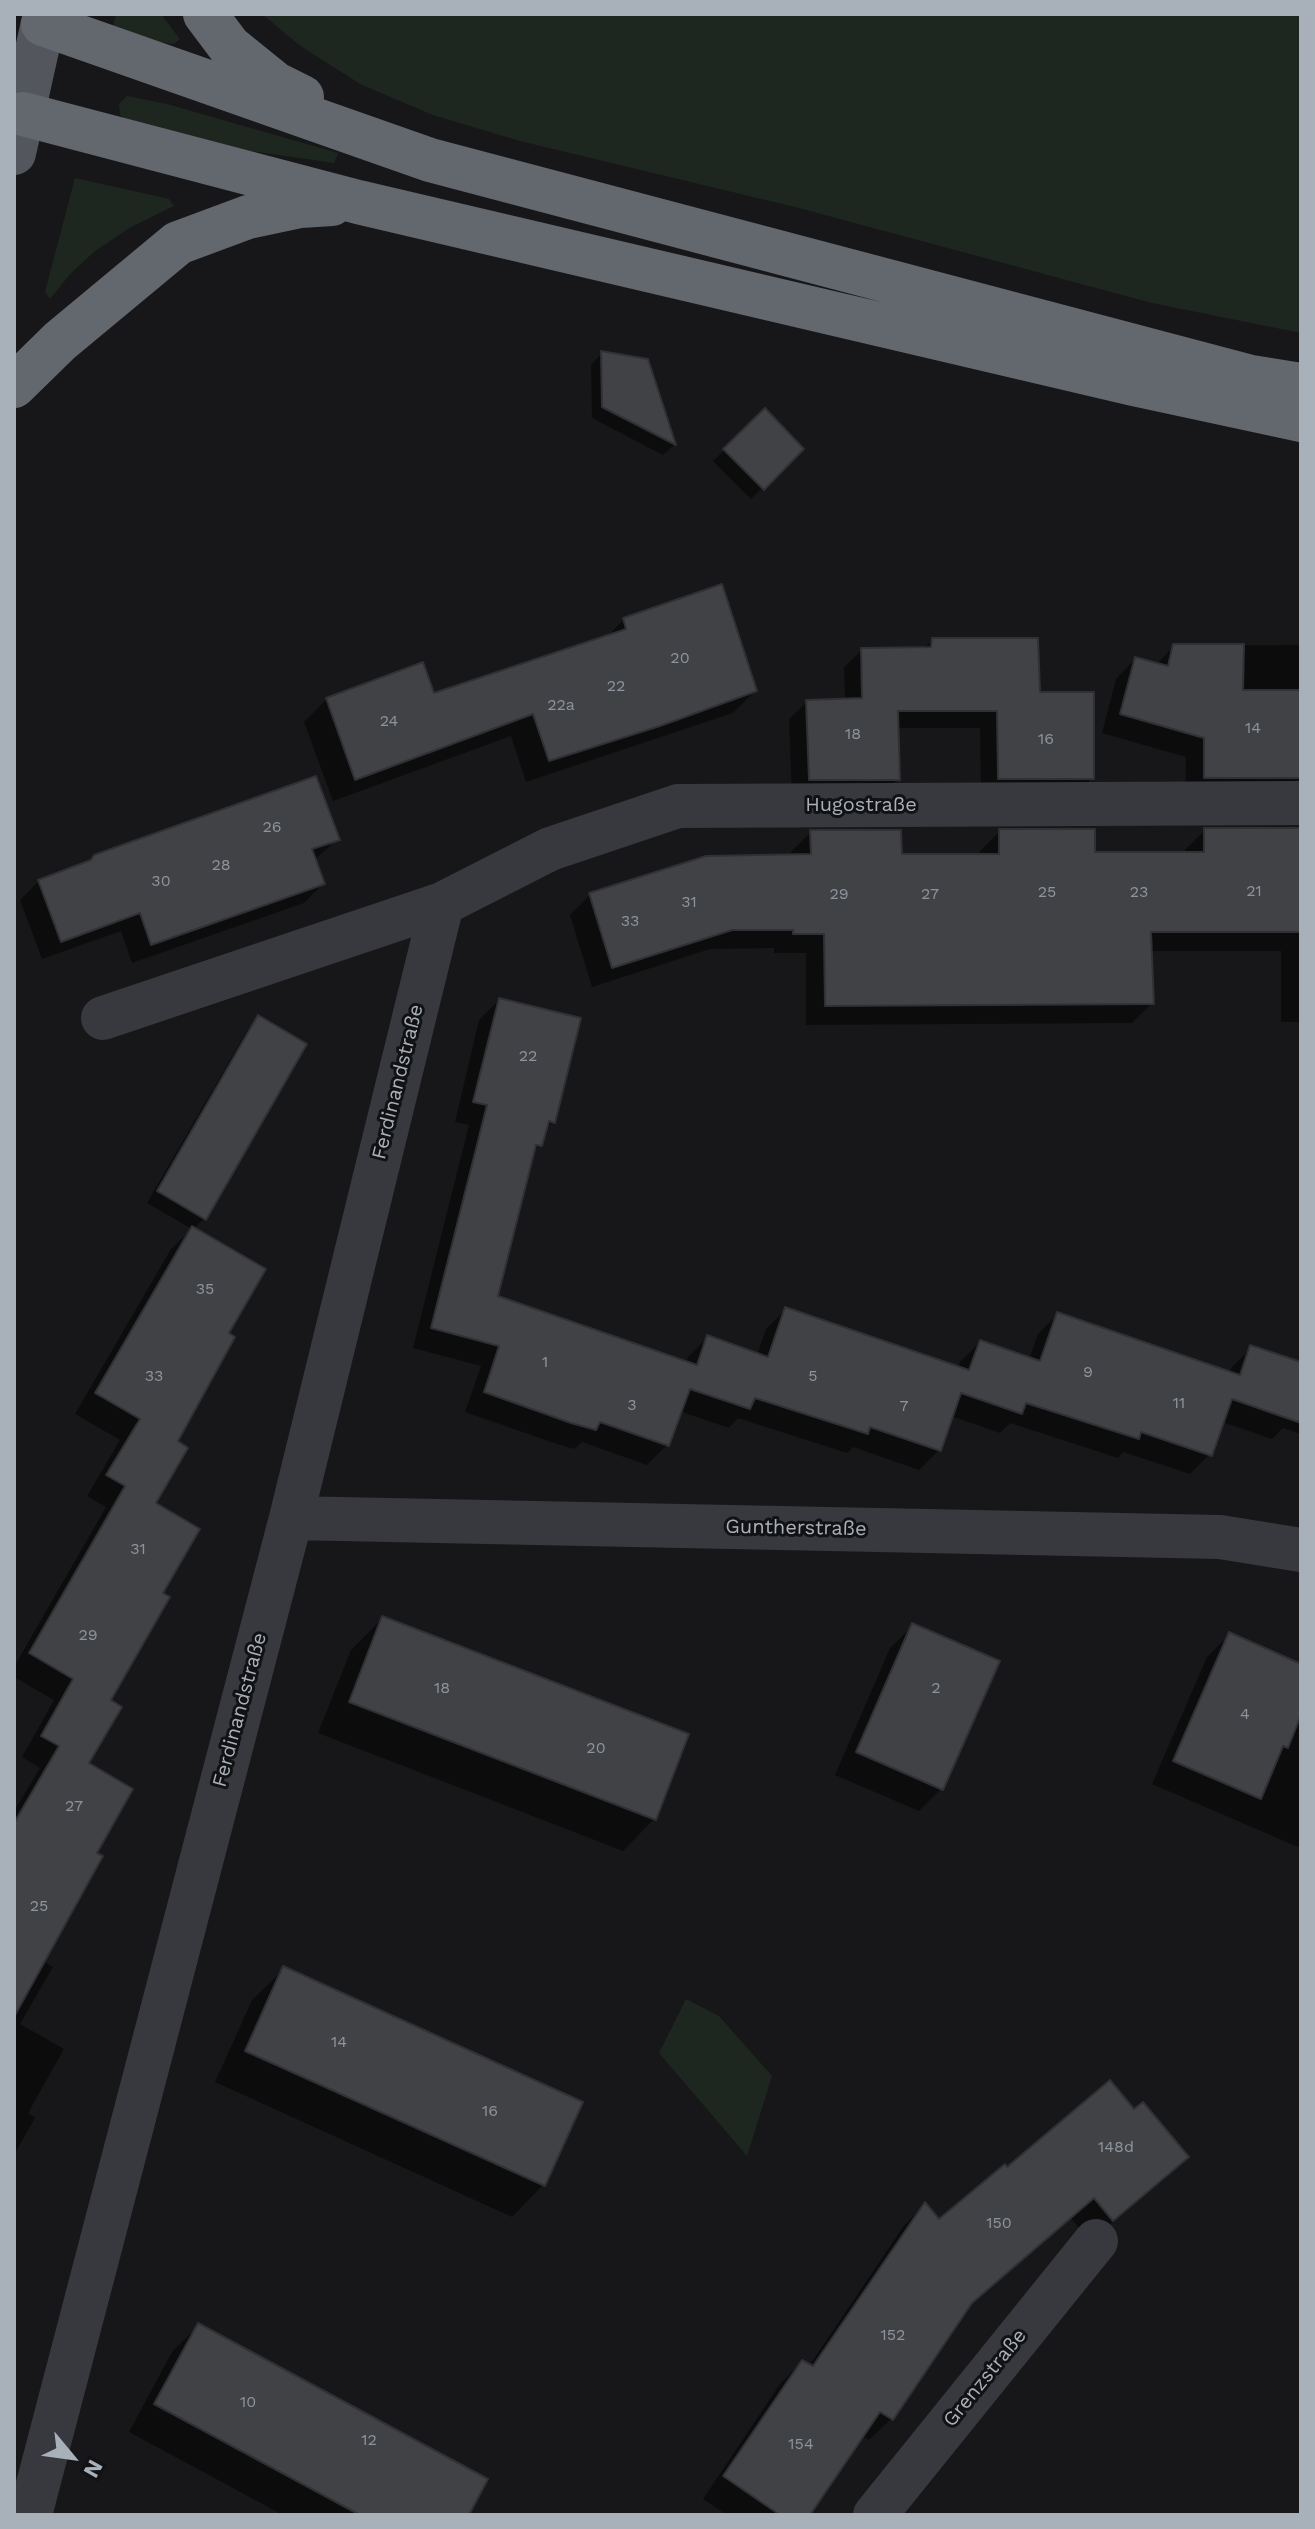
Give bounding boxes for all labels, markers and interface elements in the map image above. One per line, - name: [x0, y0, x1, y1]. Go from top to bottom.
- house number: 20: [670, 648, 690, 668]
- house number: 22: [607, 676, 625, 696]
- house number: 22a: [547, 695, 575, 715]
- house number: 24: [380, 711, 398, 731]
- house number: 14: [1245, 718, 1261, 738]
- house number: 18: [845, 724, 861, 744]
- house number: 16: [1038, 729, 1054, 749]
- street label: Hugostraße: [805, 793, 917, 817]
- house number: 26: [262, 817, 282, 837]
- house number: 28: [211, 855, 231, 875]
- house number: 30: [151, 871, 171, 891]
- house number: 21: [1246, 881, 1262, 901]
- house number: 25: [1038, 882, 1056, 902]
- house number: 23: [1130, 882, 1148, 902]
- house number: 29: [829, 884, 849, 904]
- house number: 27: [921, 884, 939, 904]
- house number: 31: [681, 892, 697, 912]
- house number: 33: [621, 911, 639, 931]
- street label: Ferdinandstraße: [367, 1002, 429, 1162]
- house number: 22: [519, 1046, 537, 1066]
- house number: 35: [196, 1279, 214, 1299]
- house number: 1: [542, 1352, 548, 1372]
- house number: 9: [1083, 1362, 1093, 1382]
- house number: 33: [145, 1366, 163, 1386]
- house number: 5: [808, 1366, 818, 1386]
- house number: 11: [1173, 1393, 1185, 1413]
- house number: 3: [627, 1395, 637, 1415]
- house number: 7: [900, 1396, 908, 1416]
- street label: Guntherstraße: [725, 1515, 867, 1541]
- house number: 31: [130, 1539, 146, 1559]
- house number: 29: [78, 1625, 98, 1645]
- street label: Ferdinandstraße: [208, 1630, 272, 1790]
- house number: 18: [434, 1678, 450, 1698]
- house number: 2: [931, 1678, 941, 1698]
- house number: 4: [1240, 1704, 1250, 1724]
- house number: 20: [586, 1738, 606, 1758]
- house number: 27: [65, 1796, 83, 1816]
- house number: 25: [30, 1896, 48, 1916]
- house number: 14: [331, 2032, 347, 2052]
- house number: 16: [482, 2101, 498, 2121]
- house number: 148d: [1098, 2137, 1134, 2157]
- house number: 150: [986, 2213, 1012, 2233]
- street label: Grenzstraße: [938, 2324, 1032, 2432]
- house number: 152: [881, 2325, 905, 2345]
- house number: 10: [240, 2392, 256, 2412]
- north arrow: [32, 2417, 112, 2497]
- house number: 12: [361, 2430, 377, 2450]
- house number: 154: [788, 2434, 814, 2454]
- text: N: [79, 2456, 108, 2482]

